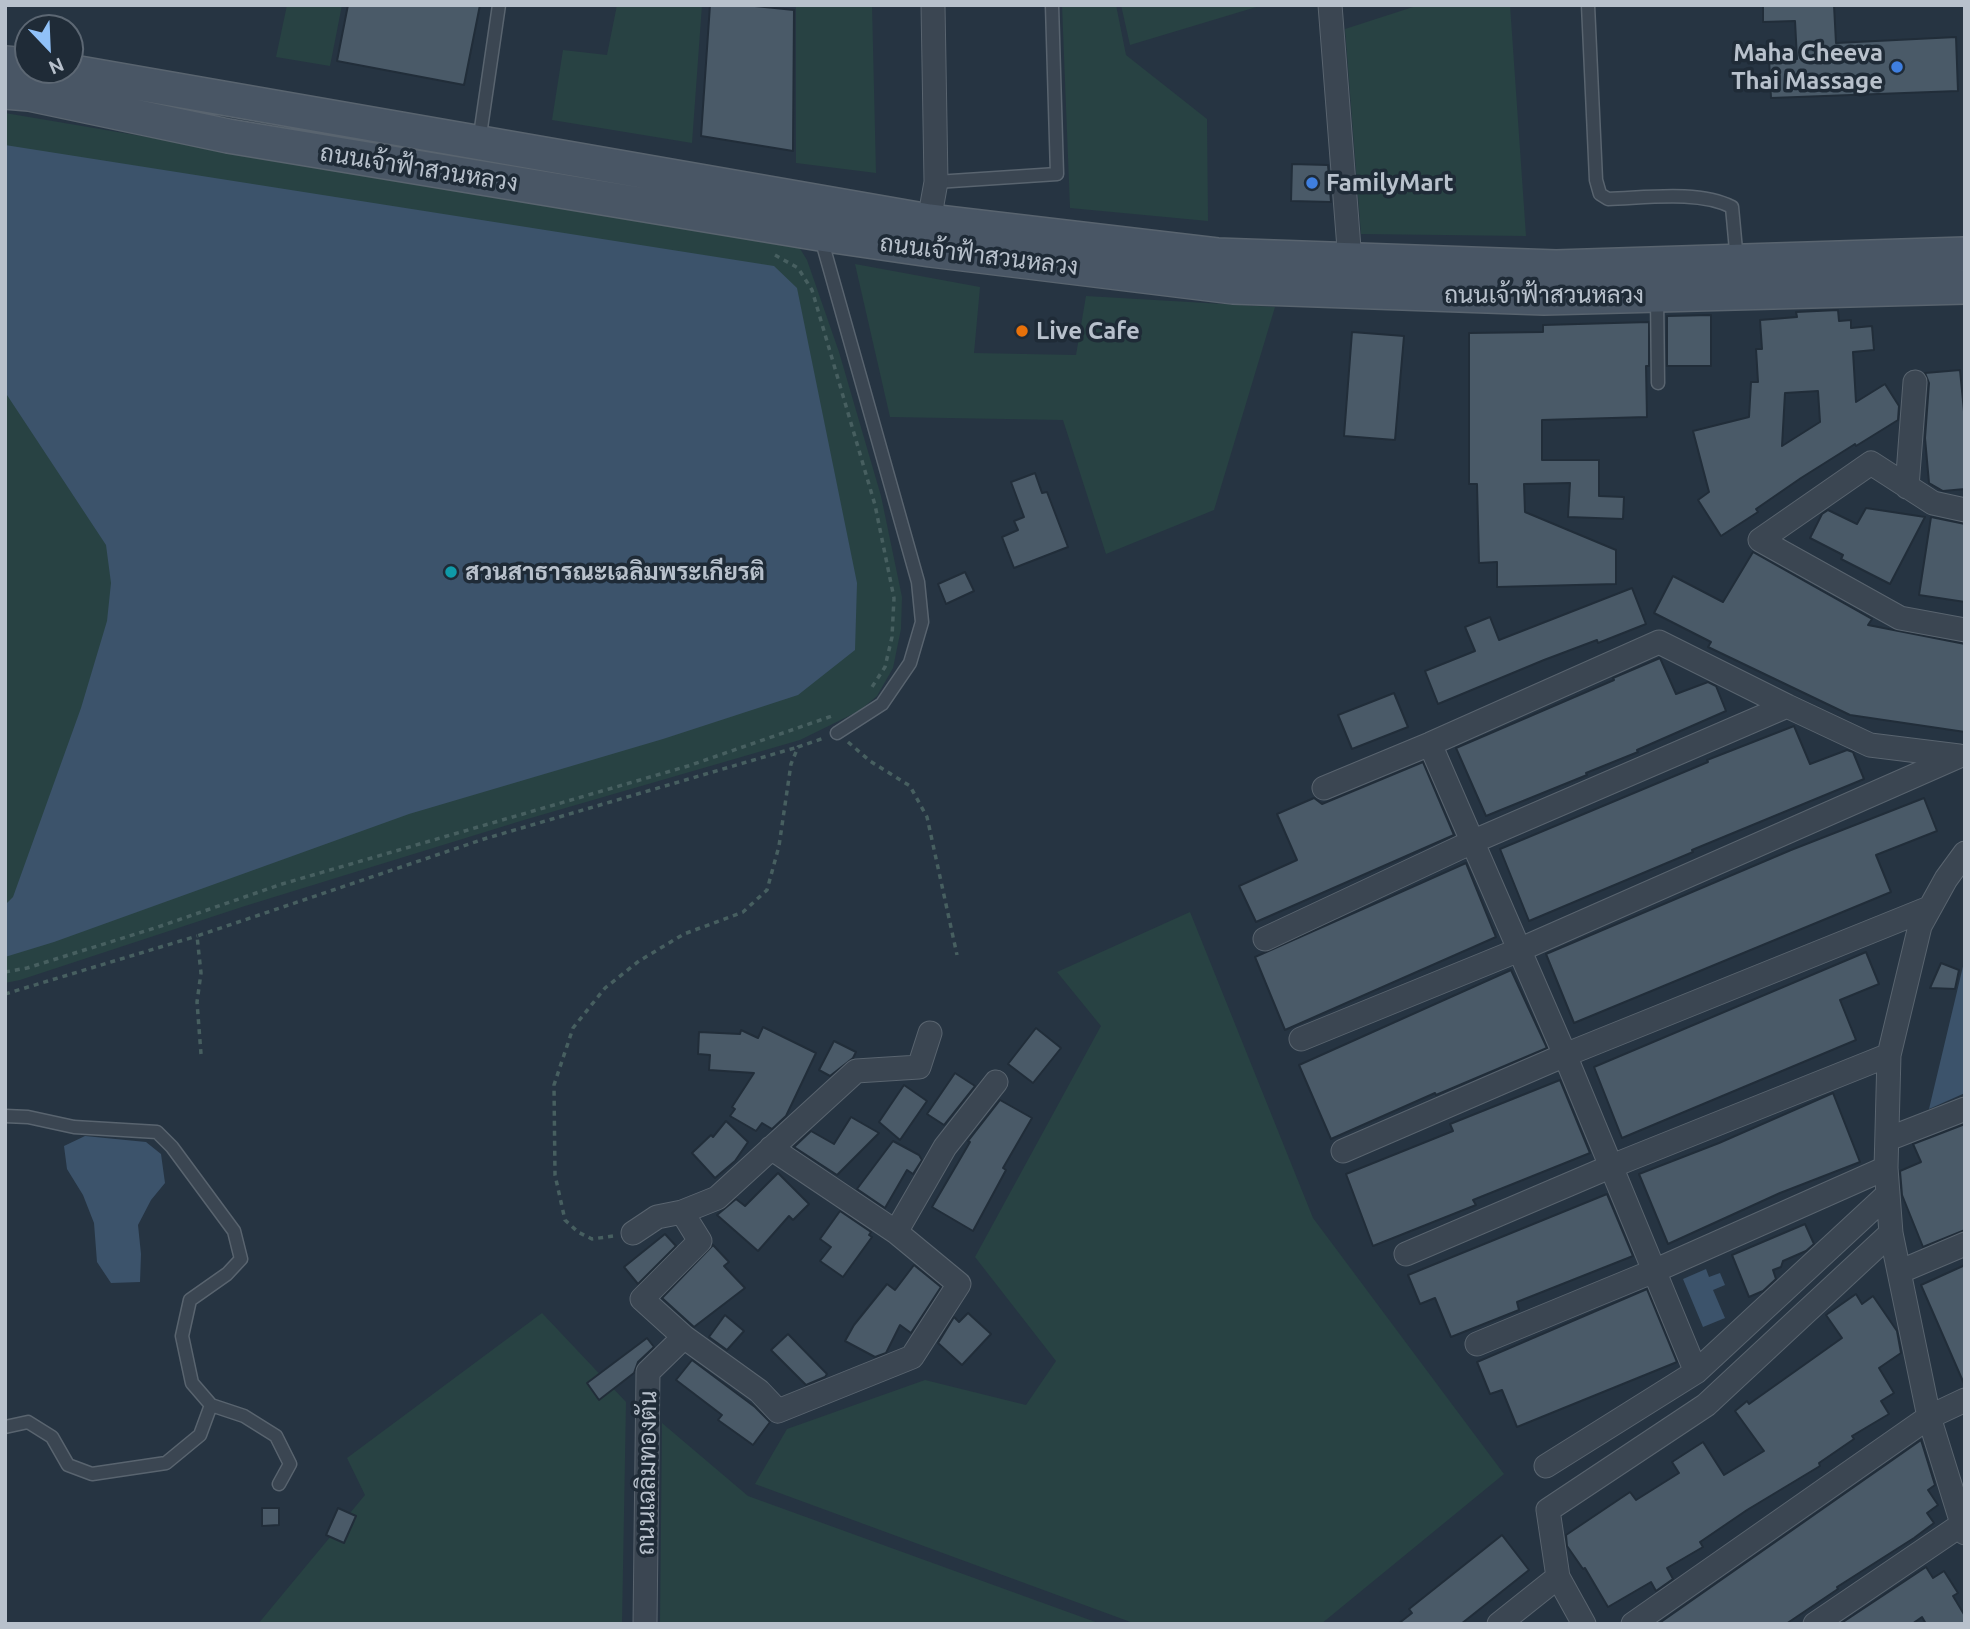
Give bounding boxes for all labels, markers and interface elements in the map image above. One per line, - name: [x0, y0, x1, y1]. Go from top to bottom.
- north arrow: [14, 14, 84, 84]
- place label: Maha Cheeva Thai Massage: [1731, 39, 1883, 95]
- text: N: [46, 54, 67, 79]
- marker: Maha Cheeva Thai Massage: [1889, 59, 1905, 75]
- street label: ถนนเจ้าฟ้าสวนหลวง: [318, 138, 520, 198]
- place label: FamilyMart: [1326, 169, 1454, 197]
- marker: FamilyMart: [1304, 175, 1320, 191]
- street label: ถนนเจ้าฟ้าสวนหลวง: [878, 229, 1080, 281]
- street label: ถนนเจ้าฟ้าสวนหลวง: [1444, 281, 1644, 309]
- place label: Live Cafe: [1036, 317, 1140, 345]
- marker: Live Cafe: [1014, 323, 1030, 339]
- place label: สวนสาธารณะเฉลิมพระเกียรติ: [465, 558, 765, 586]
- marker: สวนสาธารณะเฉลิมพระเกียรติ: [443, 564, 459, 580]
- street label: ถนนเฉลิมทองตัน: [631, 1390, 663, 1556]

